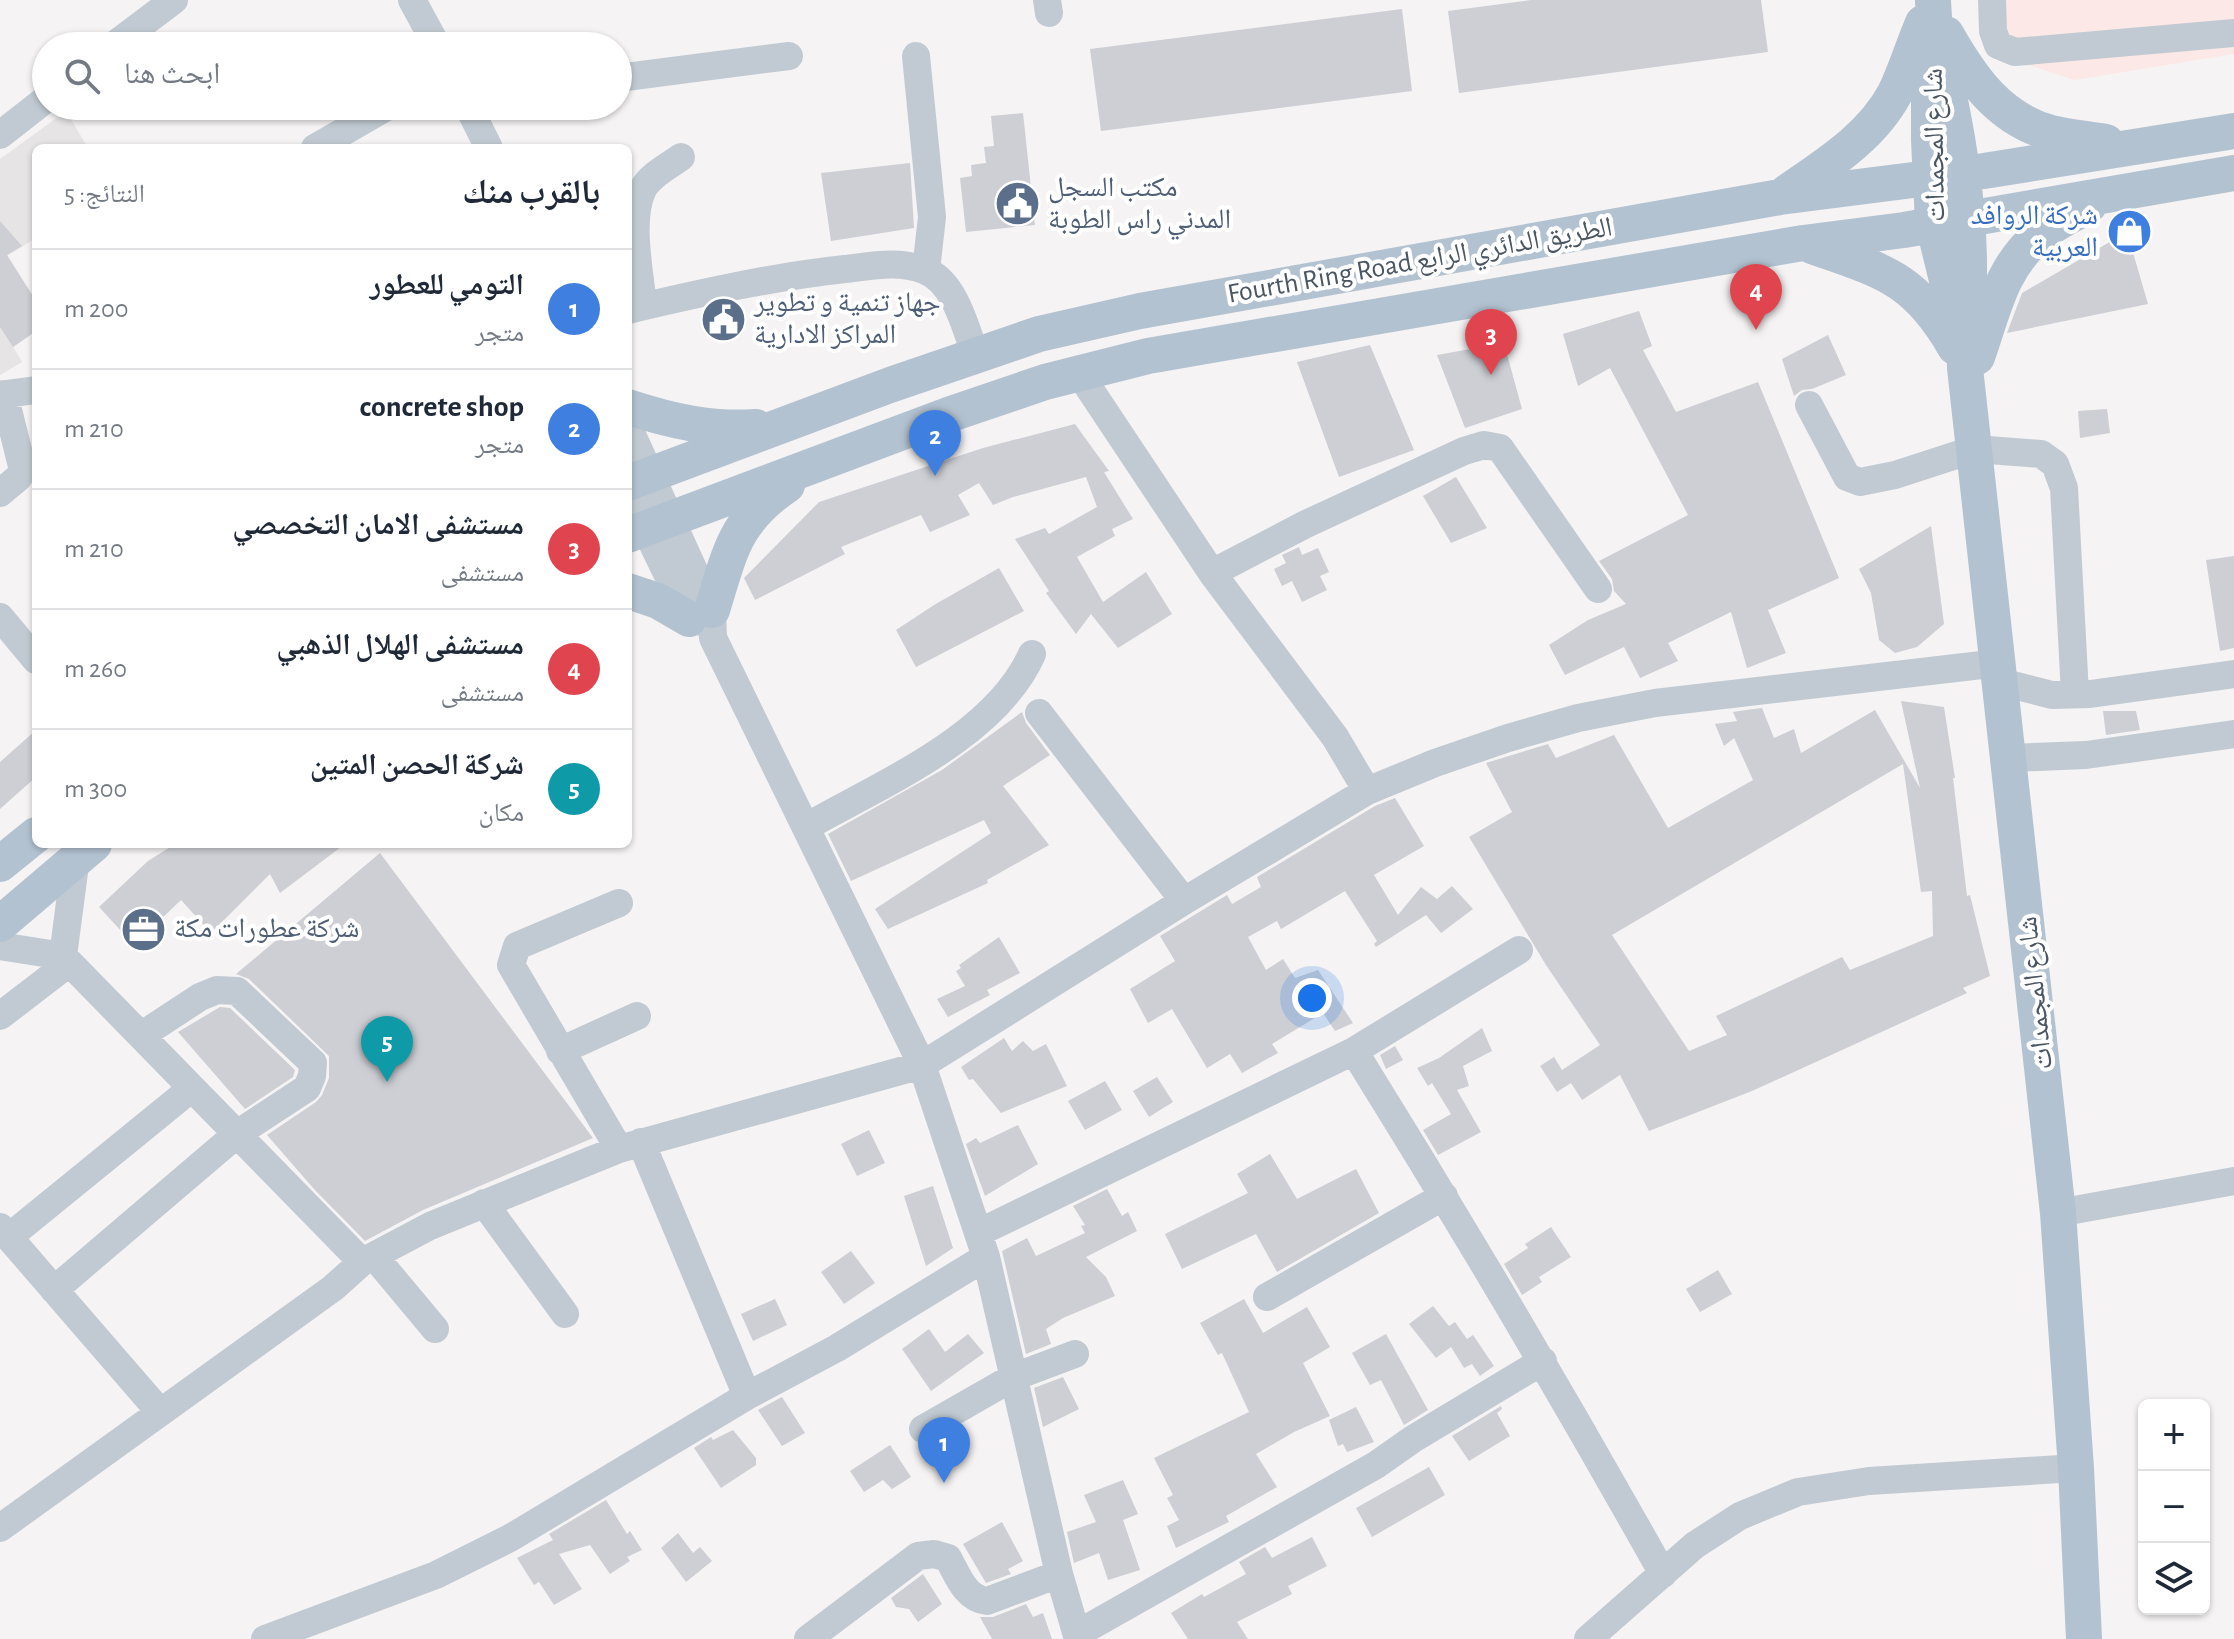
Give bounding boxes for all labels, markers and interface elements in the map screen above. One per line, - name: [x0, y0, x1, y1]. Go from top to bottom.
- search box: [32, 32, 632, 120]
- icon: search: [60, 54, 104, 98]
- text: ابحث هنا: [124, 59, 220, 89]
- street label: شارع المجمدات: [1920, 68, 1952, 222]
- place label: مكتب السجل المدني راس الطوبة: [1048, 174, 1231, 241]
- text: بالقرب منك: [462, 176, 600, 210]
- public building icon: مكتب السجل المدني راس الطوبة: [993, 180, 1041, 228]
- text: النتائج: 5: [64, 181, 145, 207]
- place label: شركة الروافد العربية: [1971, 202, 2098, 262]
- shop icon: شركة الروافد العربية: [2105, 208, 2153, 256]
- street label: Fourth Ring Road الطريق الدائري الرابع: [1225, 213, 1616, 316]
- pin: 4: [1730, 264, 1782, 330]
- text: التومي للعطور: [370, 270, 524, 300]
- place label: جهاز تنمية و تطوير المراكز الادارية: [753, 289, 941, 349]
- public building icon: جهاز تنمية و تطوير المراكز الادارية: [699, 295, 747, 343]
- text: 200 m: [64, 296, 128, 322]
- text: 1: [569, 296, 579, 322]
- pin: 3: [1465, 309, 1517, 375]
- text: متجر: [475, 320, 524, 346]
- text: concrete shop: [359, 392, 524, 422]
- pin: 2: [909, 410, 961, 476]
- text: 210 m: [64, 416, 124, 442]
- text: 2: [568, 416, 580, 442]
- text: متجر: [475, 432, 524, 458]
- text: مستشفى الامان التخصصي: [232, 510, 524, 540]
- text: 210 m: [64, 536, 124, 562]
- text: 3: [568, 536, 580, 562]
- text: مستشفى: [440, 560, 524, 586]
- text: مستشفى الهلال الذهبي: [276, 630, 524, 660]
- text: 260 m: [64, 656, 127, 682]
- text: 4: [567, 656, 581, 682]
- text: مستشفى: [440, 680, 524, 706]
- text: شركة الحصن المتين: [310, 750, 524, 780]
- text: 300 m: [64, 776, 127, 802]
- text: 5: [568, 776, 580, 802]
- text: مكان: [478, 800, 524, 826]
- office icon: شركة عطورات مكة: [119, 905, 167, 953]
- place label: شركة عطورات مكة: [174, 915, 359, 943]
- street label: شارع المجمدات: [2014, 915, 2060, 1071]
- your location: [1292, 978, 1332, 1018]
- pin: 5: [361, 1016, 413, 1082]
- map controls: [2138, 1399, 2210, 1615]
- button: +: [2138, 1399, 2210, 1471]
- pin: 1: [918, 1417, 970, 1483]
- button: −: [2138, 1471, 2210, 1543]
- button: layers: [2138, 1543, 2210, 1615]

